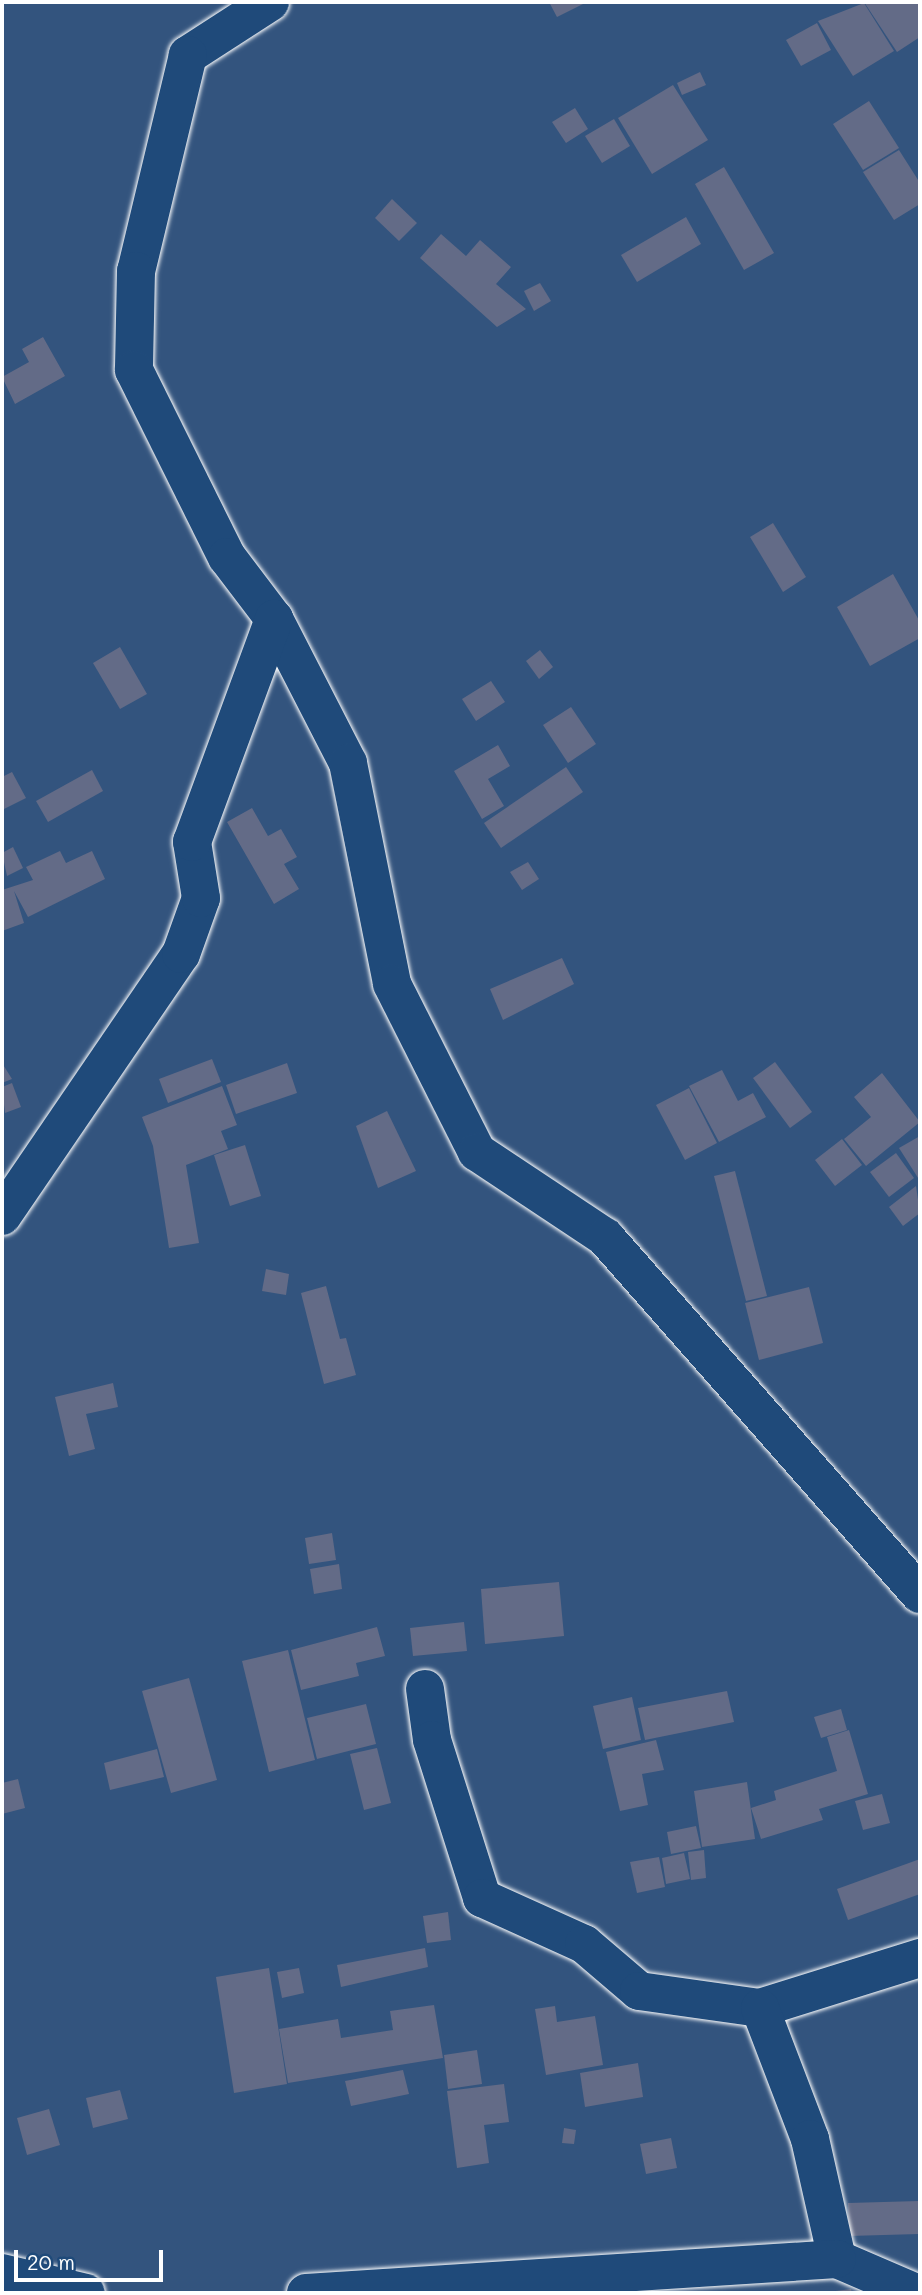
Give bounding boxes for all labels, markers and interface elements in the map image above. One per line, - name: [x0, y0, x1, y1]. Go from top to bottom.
- scale bar: [18, 2236, 166, 2280]
- text: 20 m: [27, 2248, 75, 2275]

